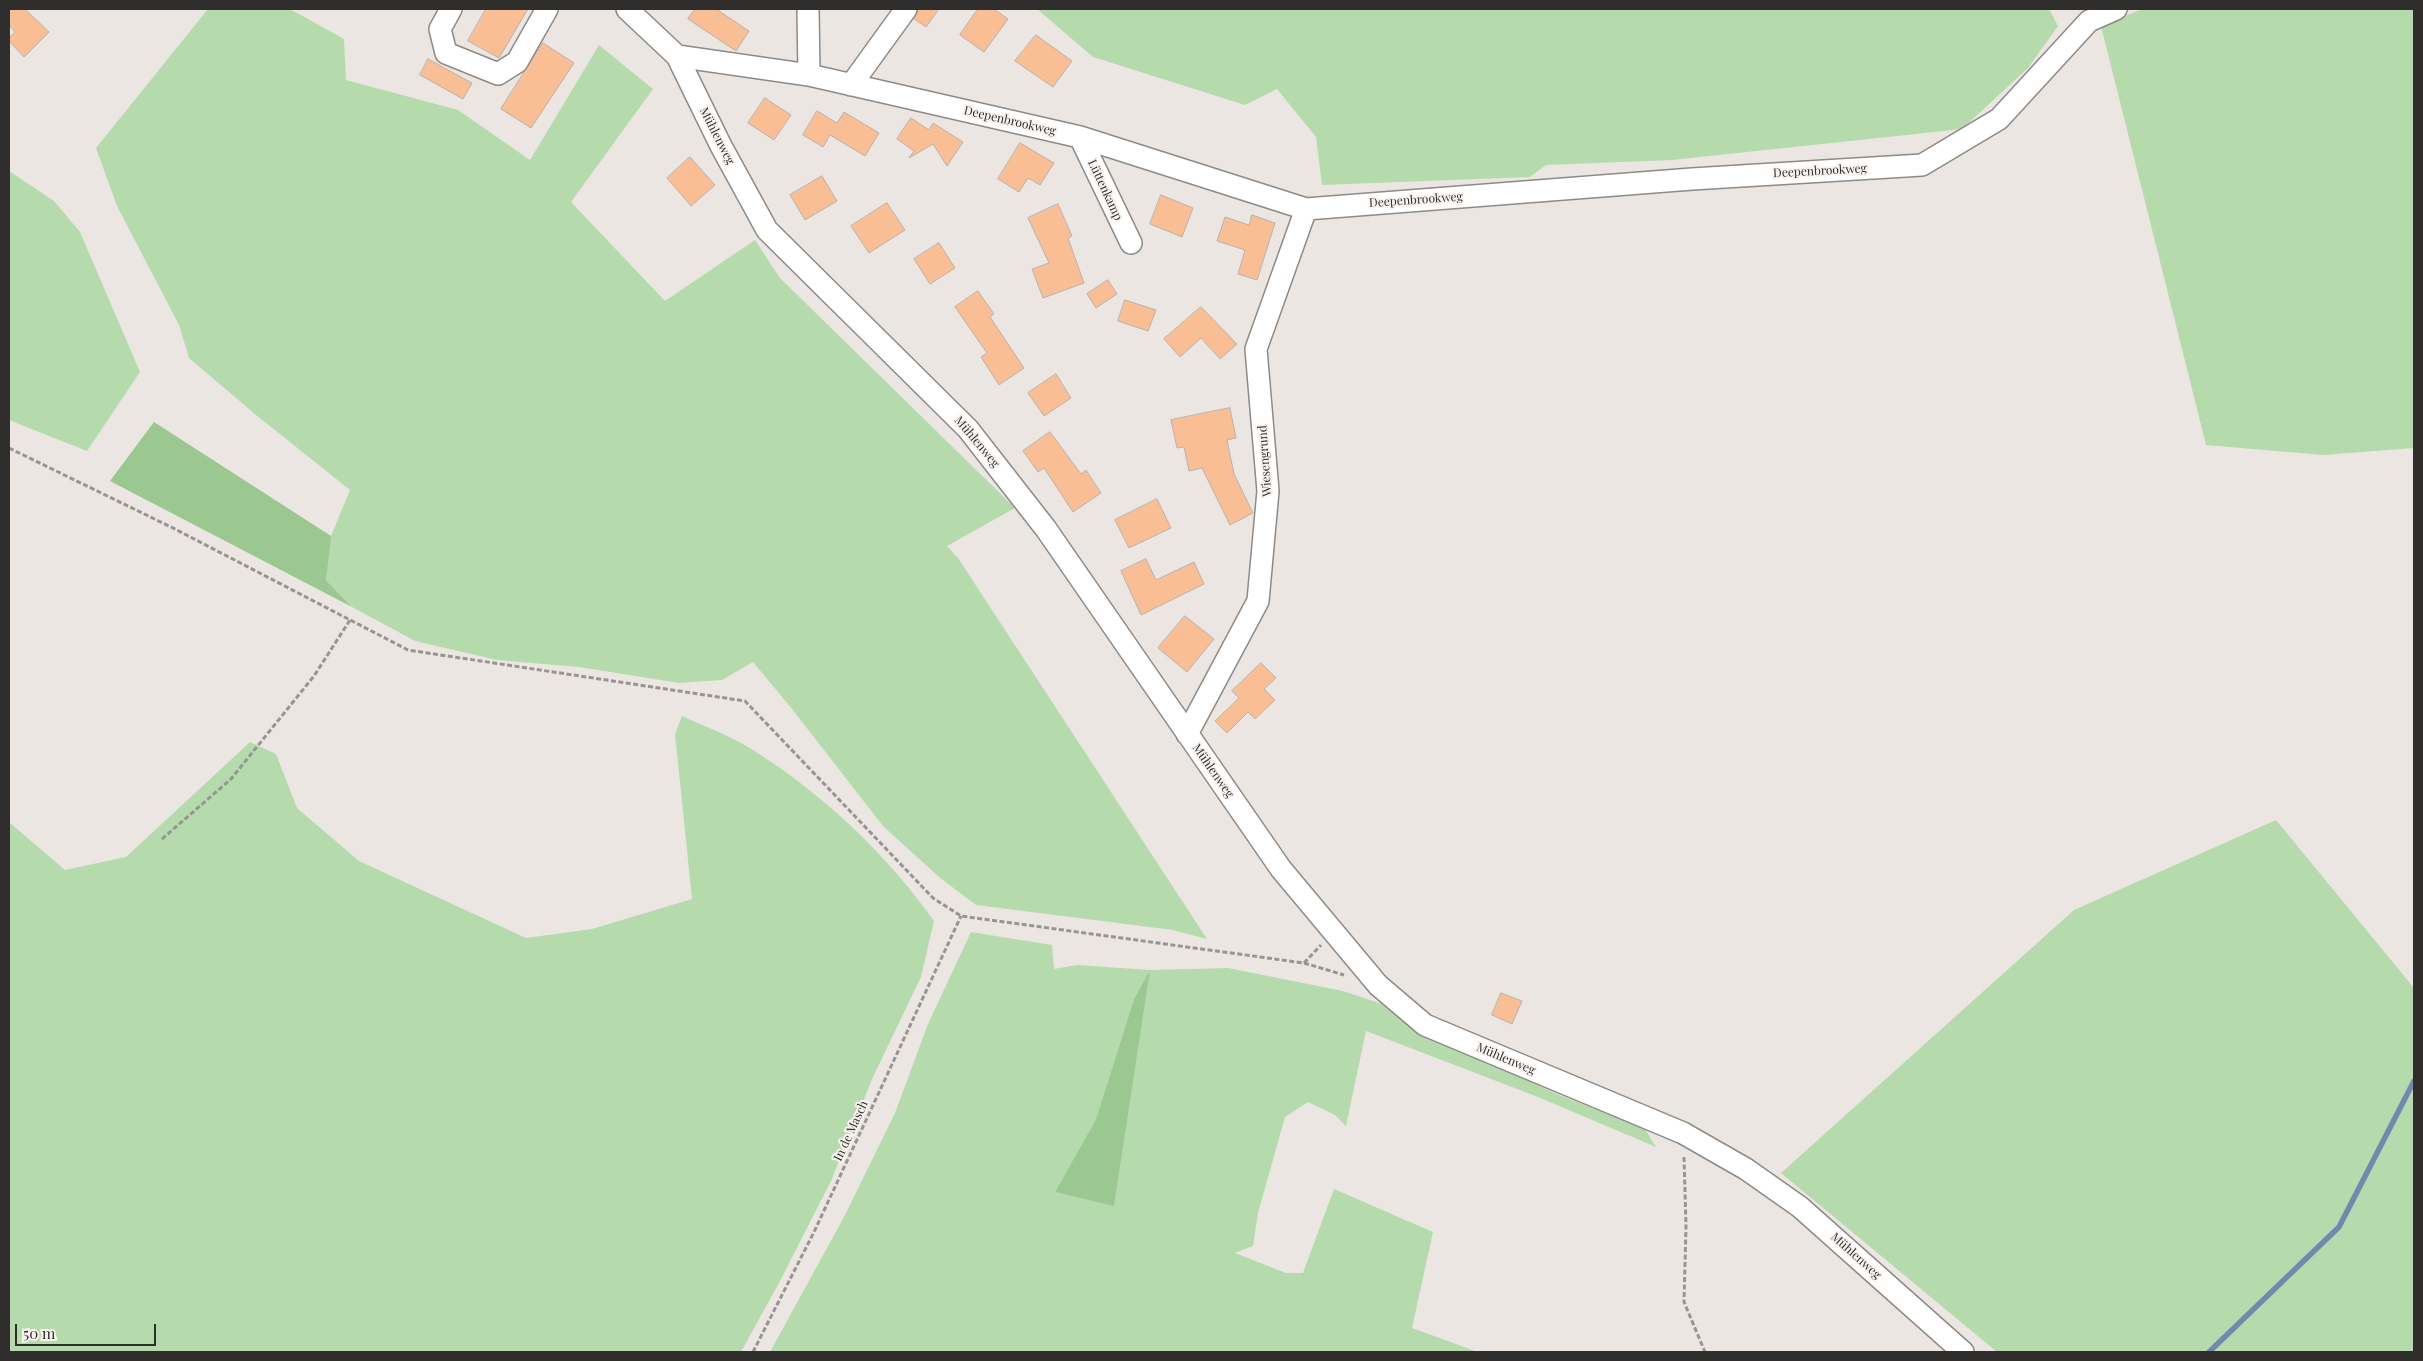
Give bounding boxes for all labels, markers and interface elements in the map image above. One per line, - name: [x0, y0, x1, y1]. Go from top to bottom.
- street label: Deepenbrookweg: [963, 103, 1057, 139]
- street label: Mühlenweg: [696, 105, 738, 167]
- street label: Lüttenkamp: [1085, 157, 1125, 223]
- street label: Deepenbrookweg: [1773, 161, 1867, 181]
- street label: Deepenbrookweg: [1369, 190, 1463, 210]
- street label: Mühlenweg: [951, 413, 1003, 471]
- street label: Wiesengrund: [1255, 425, 1275, 497]
- street label: Mühlenweg: [1189, 741, 1237, 801]
- street label: Mühlenweg: [1475, 1040, 1537, 1078]
- street label: In de Masch: [831, 1099, 871, 1163]
- street label: Mühlenweg: [1828, 1230, 1884, 1282]
- scale bar: [18, 1314, 159, 1346]
- text: 50 m: [23, 1323, 55, 1343]

